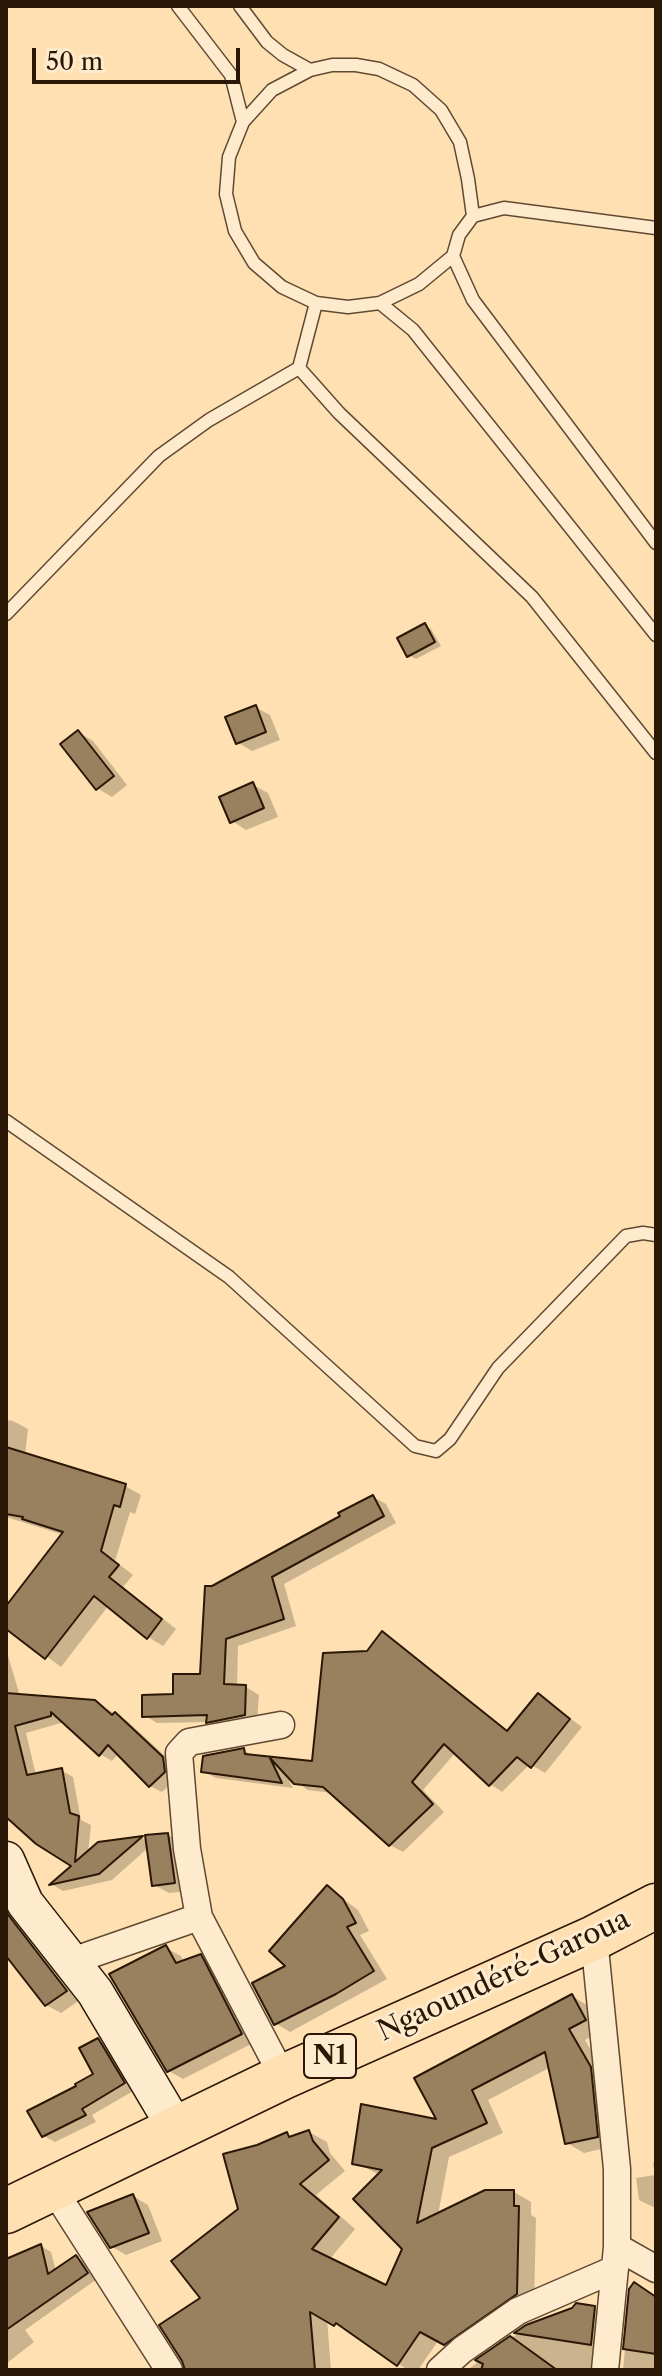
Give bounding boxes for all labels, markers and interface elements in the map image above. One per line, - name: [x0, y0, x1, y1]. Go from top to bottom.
- scale bar: [36, 32, 244, 82]
- text: 50 m: [46, 47, 103, 76]
- street label: Ngaoundéré-Garoua: [373, 1903, 635, 2049]
- road number: N1: [304, 2034, 356, 2078]

